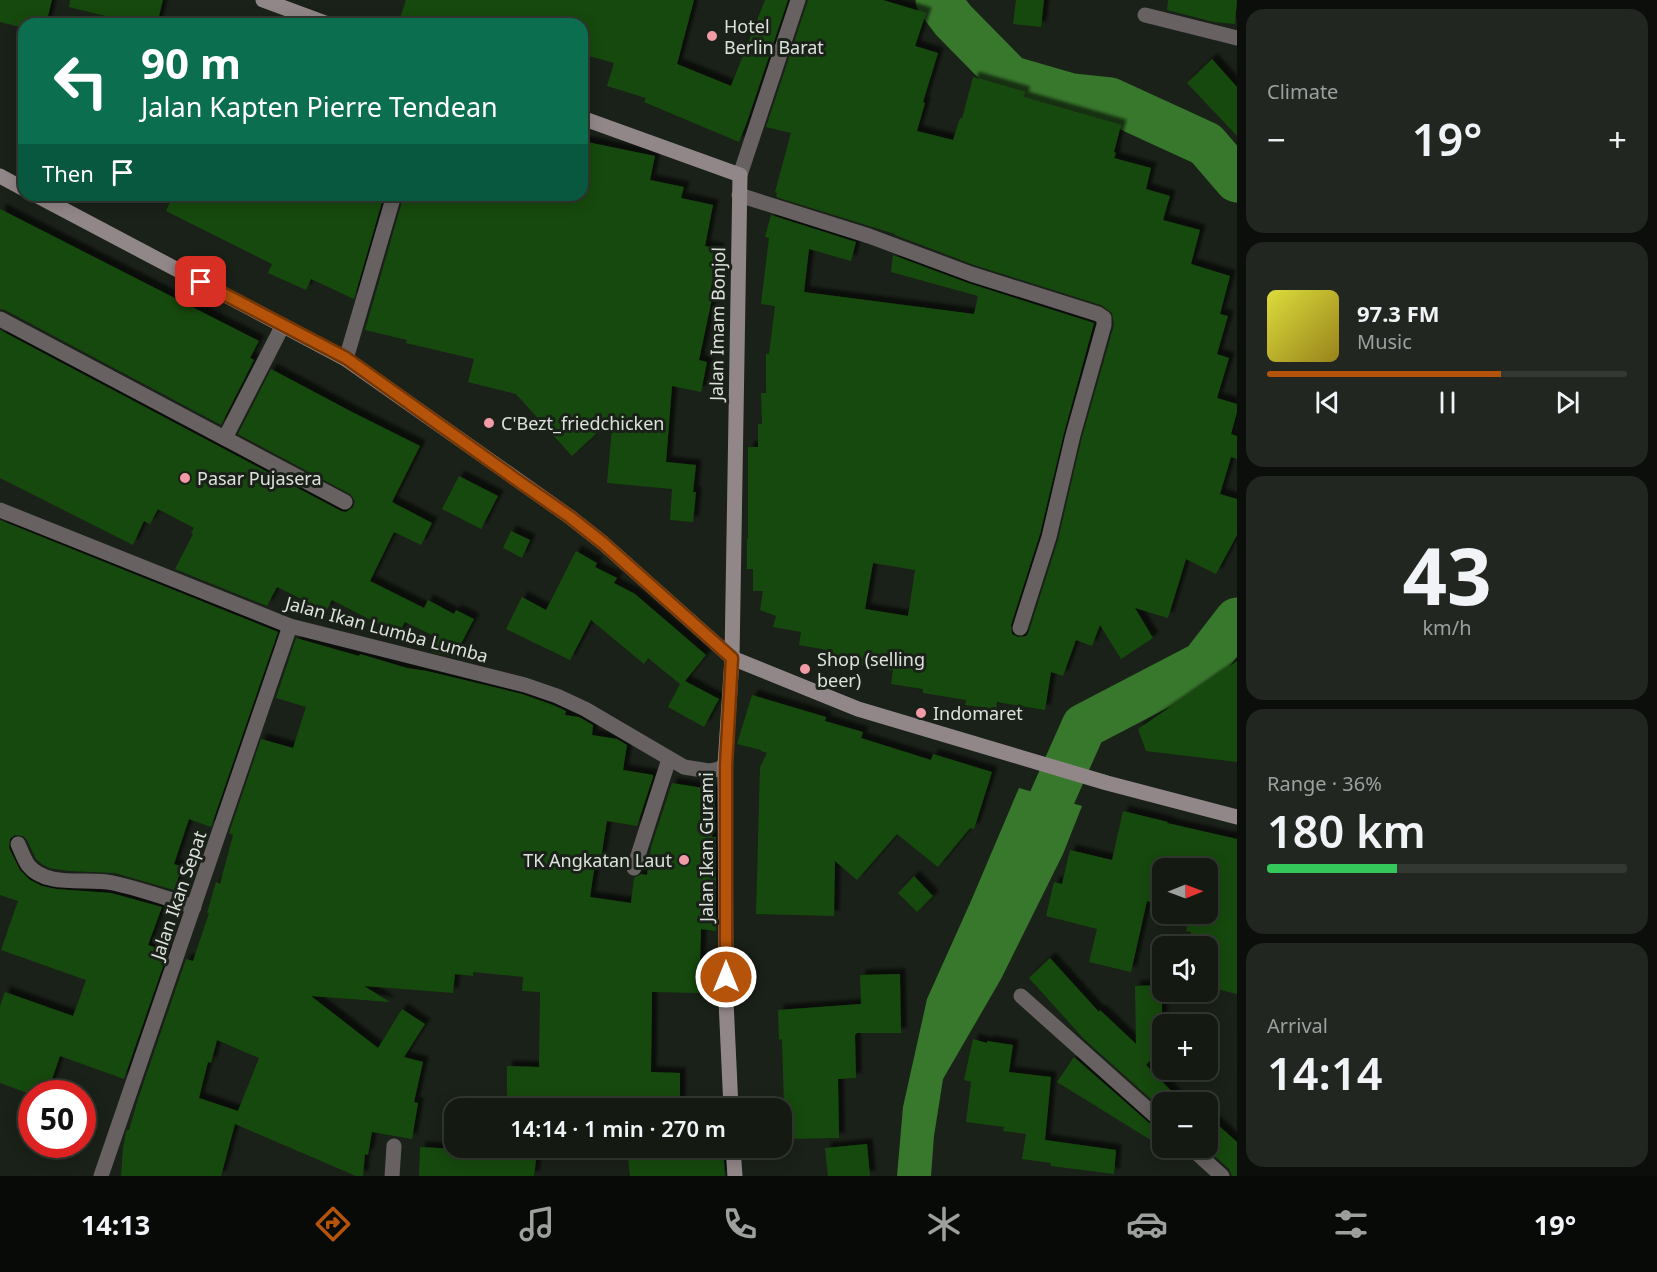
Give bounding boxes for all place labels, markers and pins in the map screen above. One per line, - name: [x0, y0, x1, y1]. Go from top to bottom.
- place label: Hotel Berlin Barat: [724, 14, 824, 59]
- marker: Hotel Berlin Barat: [705, 29, 719, 43]
- pin: [175, 256, 226, 307]
- place label: C'Bezt_friedchicken: [501, 411, 664, 435]
- marker: C'Bezt_friedchicken: [482, 416, 496, 430]
- place label: Pasar Pujasera: [197, 466, 322, 490]
- marker: Pasar Pujasera: [178, 471, 192, 485]
- place label: Shop (selling beer): [817, 647, 925, 692]
- marker: Shop (selling beer): [798, 662, 812, 676]
- place label: Indomaret: [933, 701, 1023, 725]
- marker: Indomaret: [914, 706, 928, 720]
- place label: TK Angkatan Laut: [523, 848, 672, 872]
- marker: TK Angkatan Laut: [677, 853, 691, 867]

